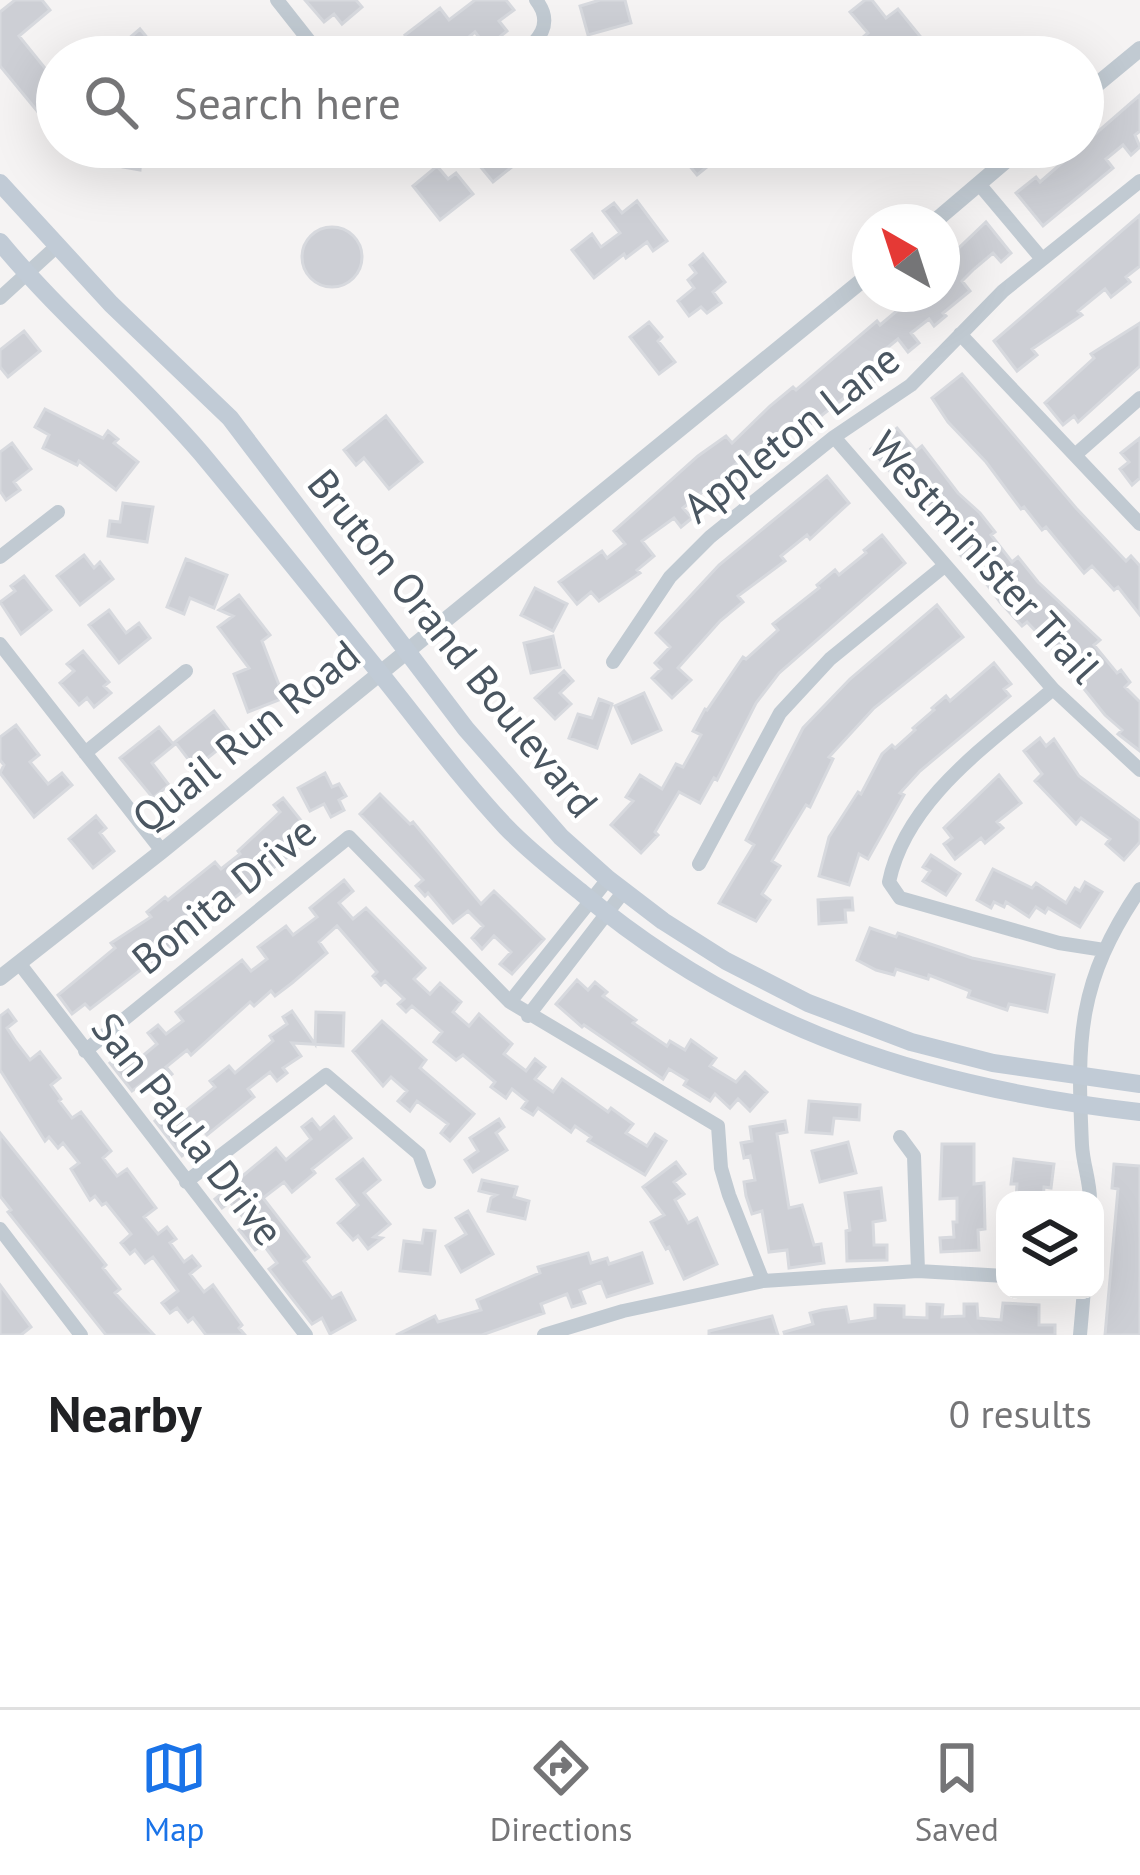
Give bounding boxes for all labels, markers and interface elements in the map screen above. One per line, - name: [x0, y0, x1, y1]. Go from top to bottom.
- search box: [36, 36, 1104, 168]
- icon: search: [78, 69, 144, 135]
- text: Search here: [174, 73, 401, 131]
- north arrow: [852, 204, 960, 312]
- street label: Appleton Lane: [671, 331, 910, 534]
- street label: Westminister Trail: [858, 419, 1113, 694]
- street label: Bruton Orand Boulevard: [296, 457, 611, 828]
- street label: Quail Run Road: [121, 627, 371, 844]
- street label: Bonita Drive: [120, 803, 327, 986]
- street label: San Paula Drive: [80, 1001, 297, 1256]
- map controls: [996, 1191, 1104, 1299]
- button: layers: [996, 1191, 1104, 1299]
- text: Nearby: [48, 1380, 202, 1446]
- text: 0 results: [949, 1388, 1092, 1439]
- tab: Map: [141, 1735, 207, 1850]
- tab: Directions: [490, 1735, 632, 1850]
- tab: Saved: [915, 1735, 999, 1850]

